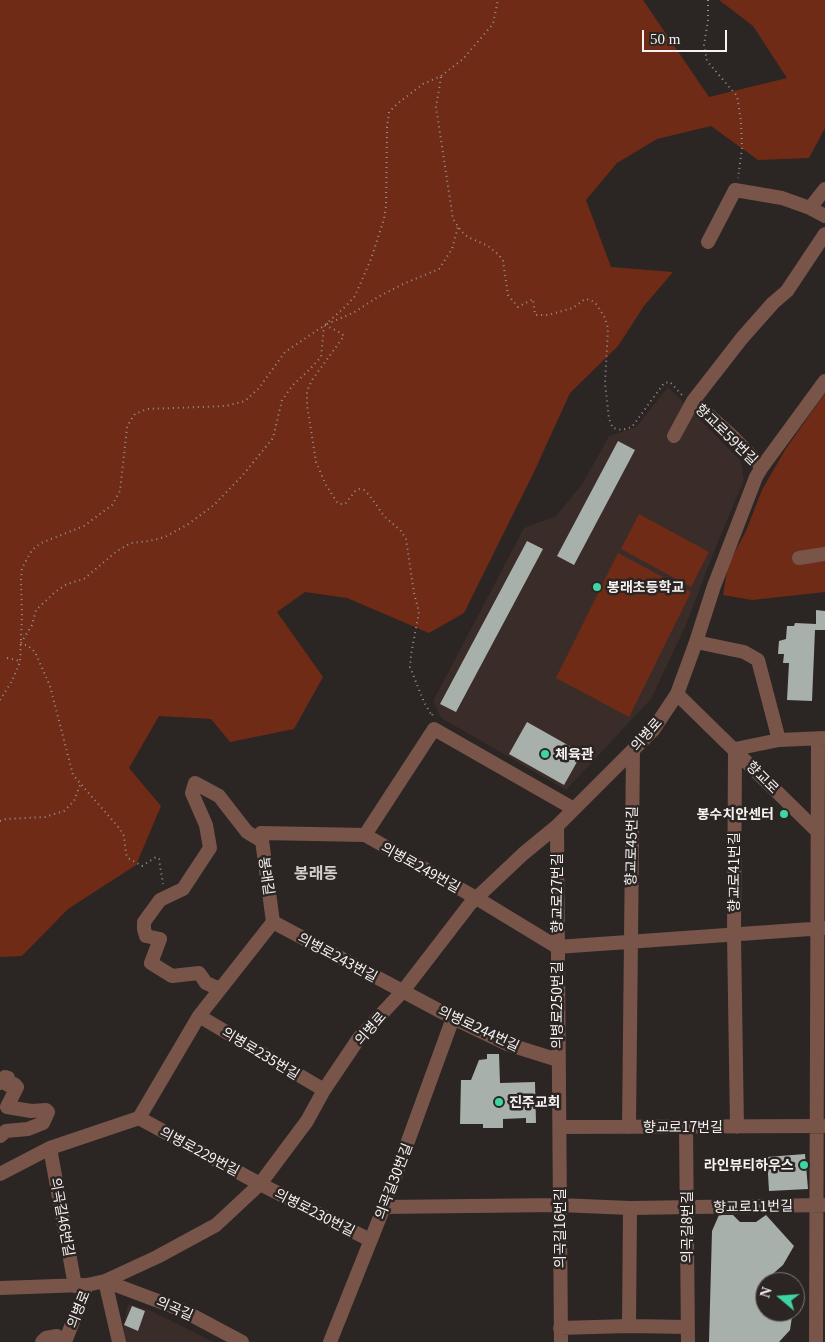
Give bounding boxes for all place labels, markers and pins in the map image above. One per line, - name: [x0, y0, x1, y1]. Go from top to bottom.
- place label: 봉래초등학교: [607, 579, 684, 595]
- marker: 봉래초등학교: [591, 581, 603, 593]
- place label: 체육관: [555, 746, 594, 762]
- marker: 체육관: [539, 748, 551, 760]
- place label: 봉수치안센터: [697, 806, 774, 822]
- marker: 봉수치안센터: [778, 808, 790, 820]
- place label: 진주교회: [509, 1094, 561, 1110]
- marker: 진주교회: [493, 1096, 505, 1108]
- place label: 라인뷰티하우스: [704, 1157, 794, 1173]
- marker: 라인뷰티하우스: [798, 1159, 810, 1171]

